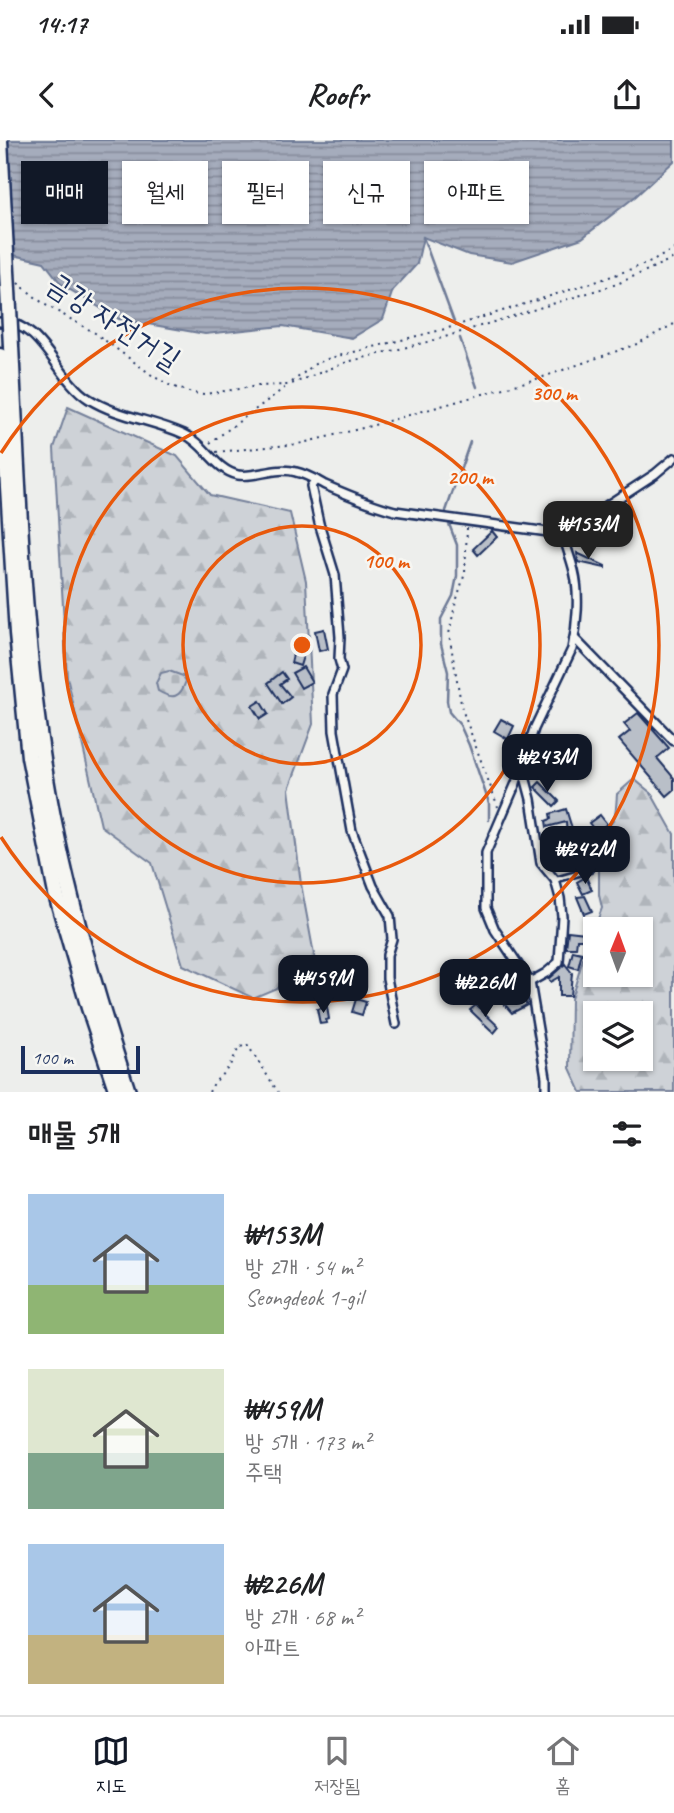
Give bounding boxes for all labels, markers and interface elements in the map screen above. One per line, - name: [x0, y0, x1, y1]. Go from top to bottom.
- text: 14:17: [35, 8, 87, 41]
- text: Roofr: [306, 74, 368, 115]
- icon: back: [28, 76, 66, 114]
- icon: share: [608, 76, 646, 114]
- chip: 매매: [21, 161, 108, 224]
- chip: 월세: [122, 161, 208, 224]
- chip: 필터: [222, 161, 309, 224]
- chip: 신규: [323, 161, 410, 224]
- chip: 아파트: [424, 161, 529, 224]
- street label: 금강 자전거길: [40, 264, 188, 378]
- text: 300 m: [531, 380, 579, 406]
- text: 200 m: [447, 464, 495, 490]
- pin: ₩153M: [539, 502, 637, 561]
- text: ₩153M: [559, 509, 617, 538]
- text: 100 m: [363, 548, 411, 574]
- centre of rings: [290, 633, 314, 657]
- pin: ₩243M: [498, 734, 596, 794]
- text: ₩243M: [518, 742, 576, 771]
- pin: ₩242M: [536, 826, 634, 886]
- text: ₩242M: [556, 834, 614, 863]
- north arrow: [583, 917, 653, 987]
- map controls: [583, 917, 653, 1071]
- pin: ₩459M: [274, 956, 372, 1015]
- pin: ₩226M: [436, 960, 534, 1019]
- text: ₩459M: [294, 963, 352, 992]
- text: ₩226M: [456, 967, 514, 996]
- button: layers: [583, 1001, 653, 1071]
- scale bar: [21, 1043, 140, 1075]
- text: 100 m: [32, 1046, 73, 1070]
- text: 매물 5개: [28, 1115, 121, 1153]
- icon: filters: [608, 1115, 646, 1153]
- text: ₩153M: [245, 1215, 320, 1253]
- icon: home: [84, 1222, 168, 1306]
- text: 방 2개 · 54 m²: [245, 1253, 360, 1282]
- text: Seongdeok 1-gil: [245, 1283, 363, 1312]
- text: ₩459M: [245, 1390, 320, 1428]
- icon: home: [84, 1397, 168, 1481]
- text: 방 5개 · 173 m²: [245, 1428, 370, 1457]
- text: 주택: [245, 1458, 282, 1487]
- text: ₩226M: [245, 1565, 322, 1603]
- icon: home: [84, 1572, 168, 1656]
- text: 방 2개 · 68 m²: [245, 1603, 360, 1632]
- text: 아파트: [245, 1633, 301, 1662]
- tab: 지도: [92, 1732, 130, 1799]
- tab: 저장됨: [314, 1732, 360, 1799]
- tab: 홈: [544, 1732, 582, 1799]

